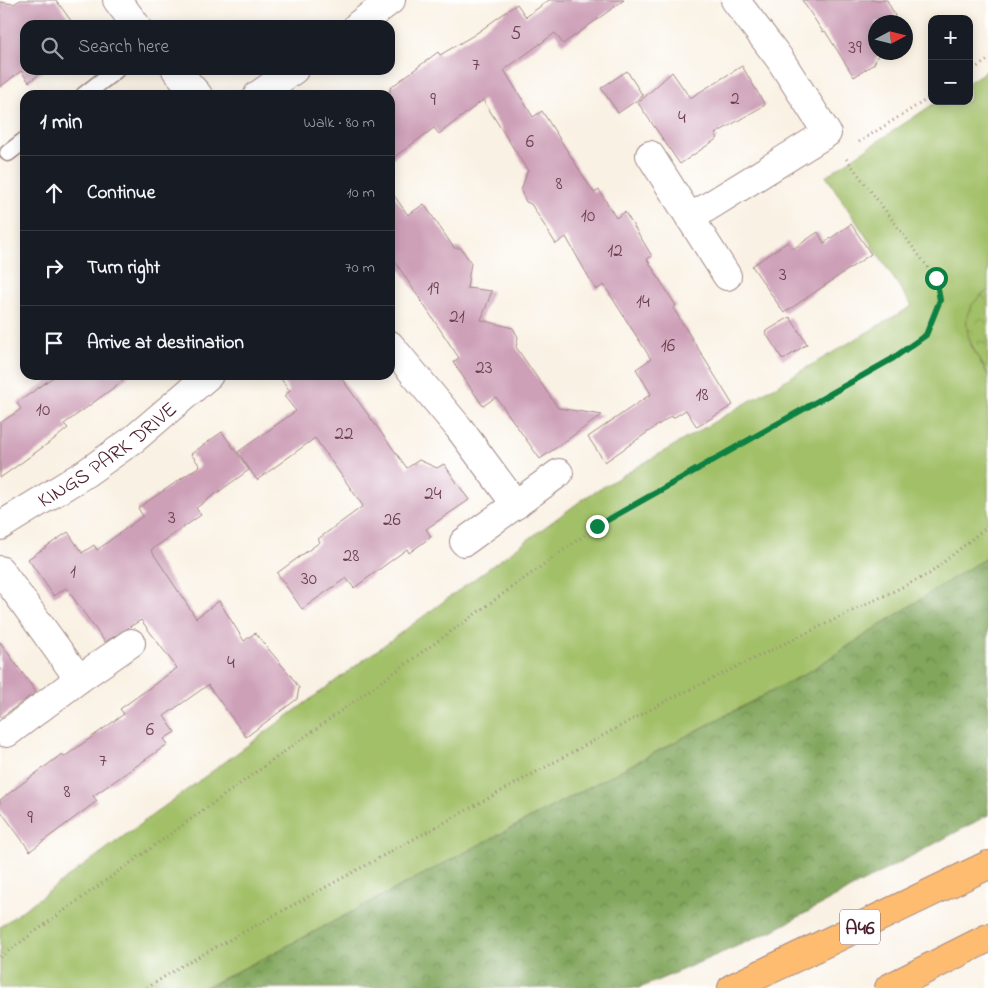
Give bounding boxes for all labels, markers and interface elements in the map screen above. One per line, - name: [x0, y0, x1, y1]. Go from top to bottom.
- north arrow: [868, 15, 913, 60]
- map controls: [928, 15, 973, 105]
- button: +: [928, 15, 973, 60]
- search box: [20, 20, 395, 75]
- house number: 5: [511, 21, 522, 48]
- icon: search: [38, 34, 66, 62]
- text: Search here: [78, 34, 169, 61]
- house number: 39: [848, 35, 862, 62]
- house number: 7: [472, 52, 480, 79]
- button: −: [928, 60, 973, 105]
- house number: 2: [730, 86, 740, 113]
- house number: 9: [430, 87, 436, 114]
- house number: 4: [678, 105, 686, 132]
- text: 1 min: [40, 108, 82, 138]
- text: Walk · 80 m: [304, 111, 375, 135]
- house number: 6: [526, 129, 534, 156]
- house number: 8: [555, 171, 563, 198]
- icon: ahead: [40, 179, 68, 207]
- text: Continue: [87, 180, 155, 207]
- text: 10 m: [347, 181, 375, 205]
- house number: 10: [581, 203, 595, 230]
- house number: 12: [607, 238, 623, 265]
- icon: right: [40, 254, 68, 282]
- text: Turn right: [87, 255, 160, 282]
- text: 70 m: [345, 256, 375, 280]
- house number: 3: [779, 262, 787, 289]
- route start: [925, 267, 948, 290]
- house number: 19: [427, 276, 439, 303]
- house number: 14: [636, 289, 650, 316]
- house number: 21: [449, 304, 465, 331]
- icon: arrive: [40, 329, 68, 357]
- text: Arrive at destination: [87, 330, 244, 357]
- house number: 16: [661, 333, 675, 360]
- house number: 23: [475, 355, 493, 382]
- house number: 18: [695, 382, 709, 409]
- street label: KINGS PARK DRIVE: [33, 395, 185, 516]
- house number: 10: [36, 397, 50, 424]
- house number: 22: [335, 421, 353, 448]
- house number: 24: [424, 481, 442, 508]
- house number: 3: [168, 505, 176, 532]
- house number: 26: [383, 507, 401, 534]
- route end: [586, 515, 609, 538]
- house number: 28: [343, 543, 359, 570]
- house number: 1: [70, 559, 76, 586]
- house number: 30: [301, 566, 317, 593]
- house number: 4: [227, 650, 235, 677]
- house number: 6: [146, 717, 154, 744]
- house number: 7: [99, 748, 107, 775]
- house number: 8: [63, 779, 71, 806]
- house number: 9: [27, 805, 33, 832]
- road number: A46: [840, 910, 880, 944]

